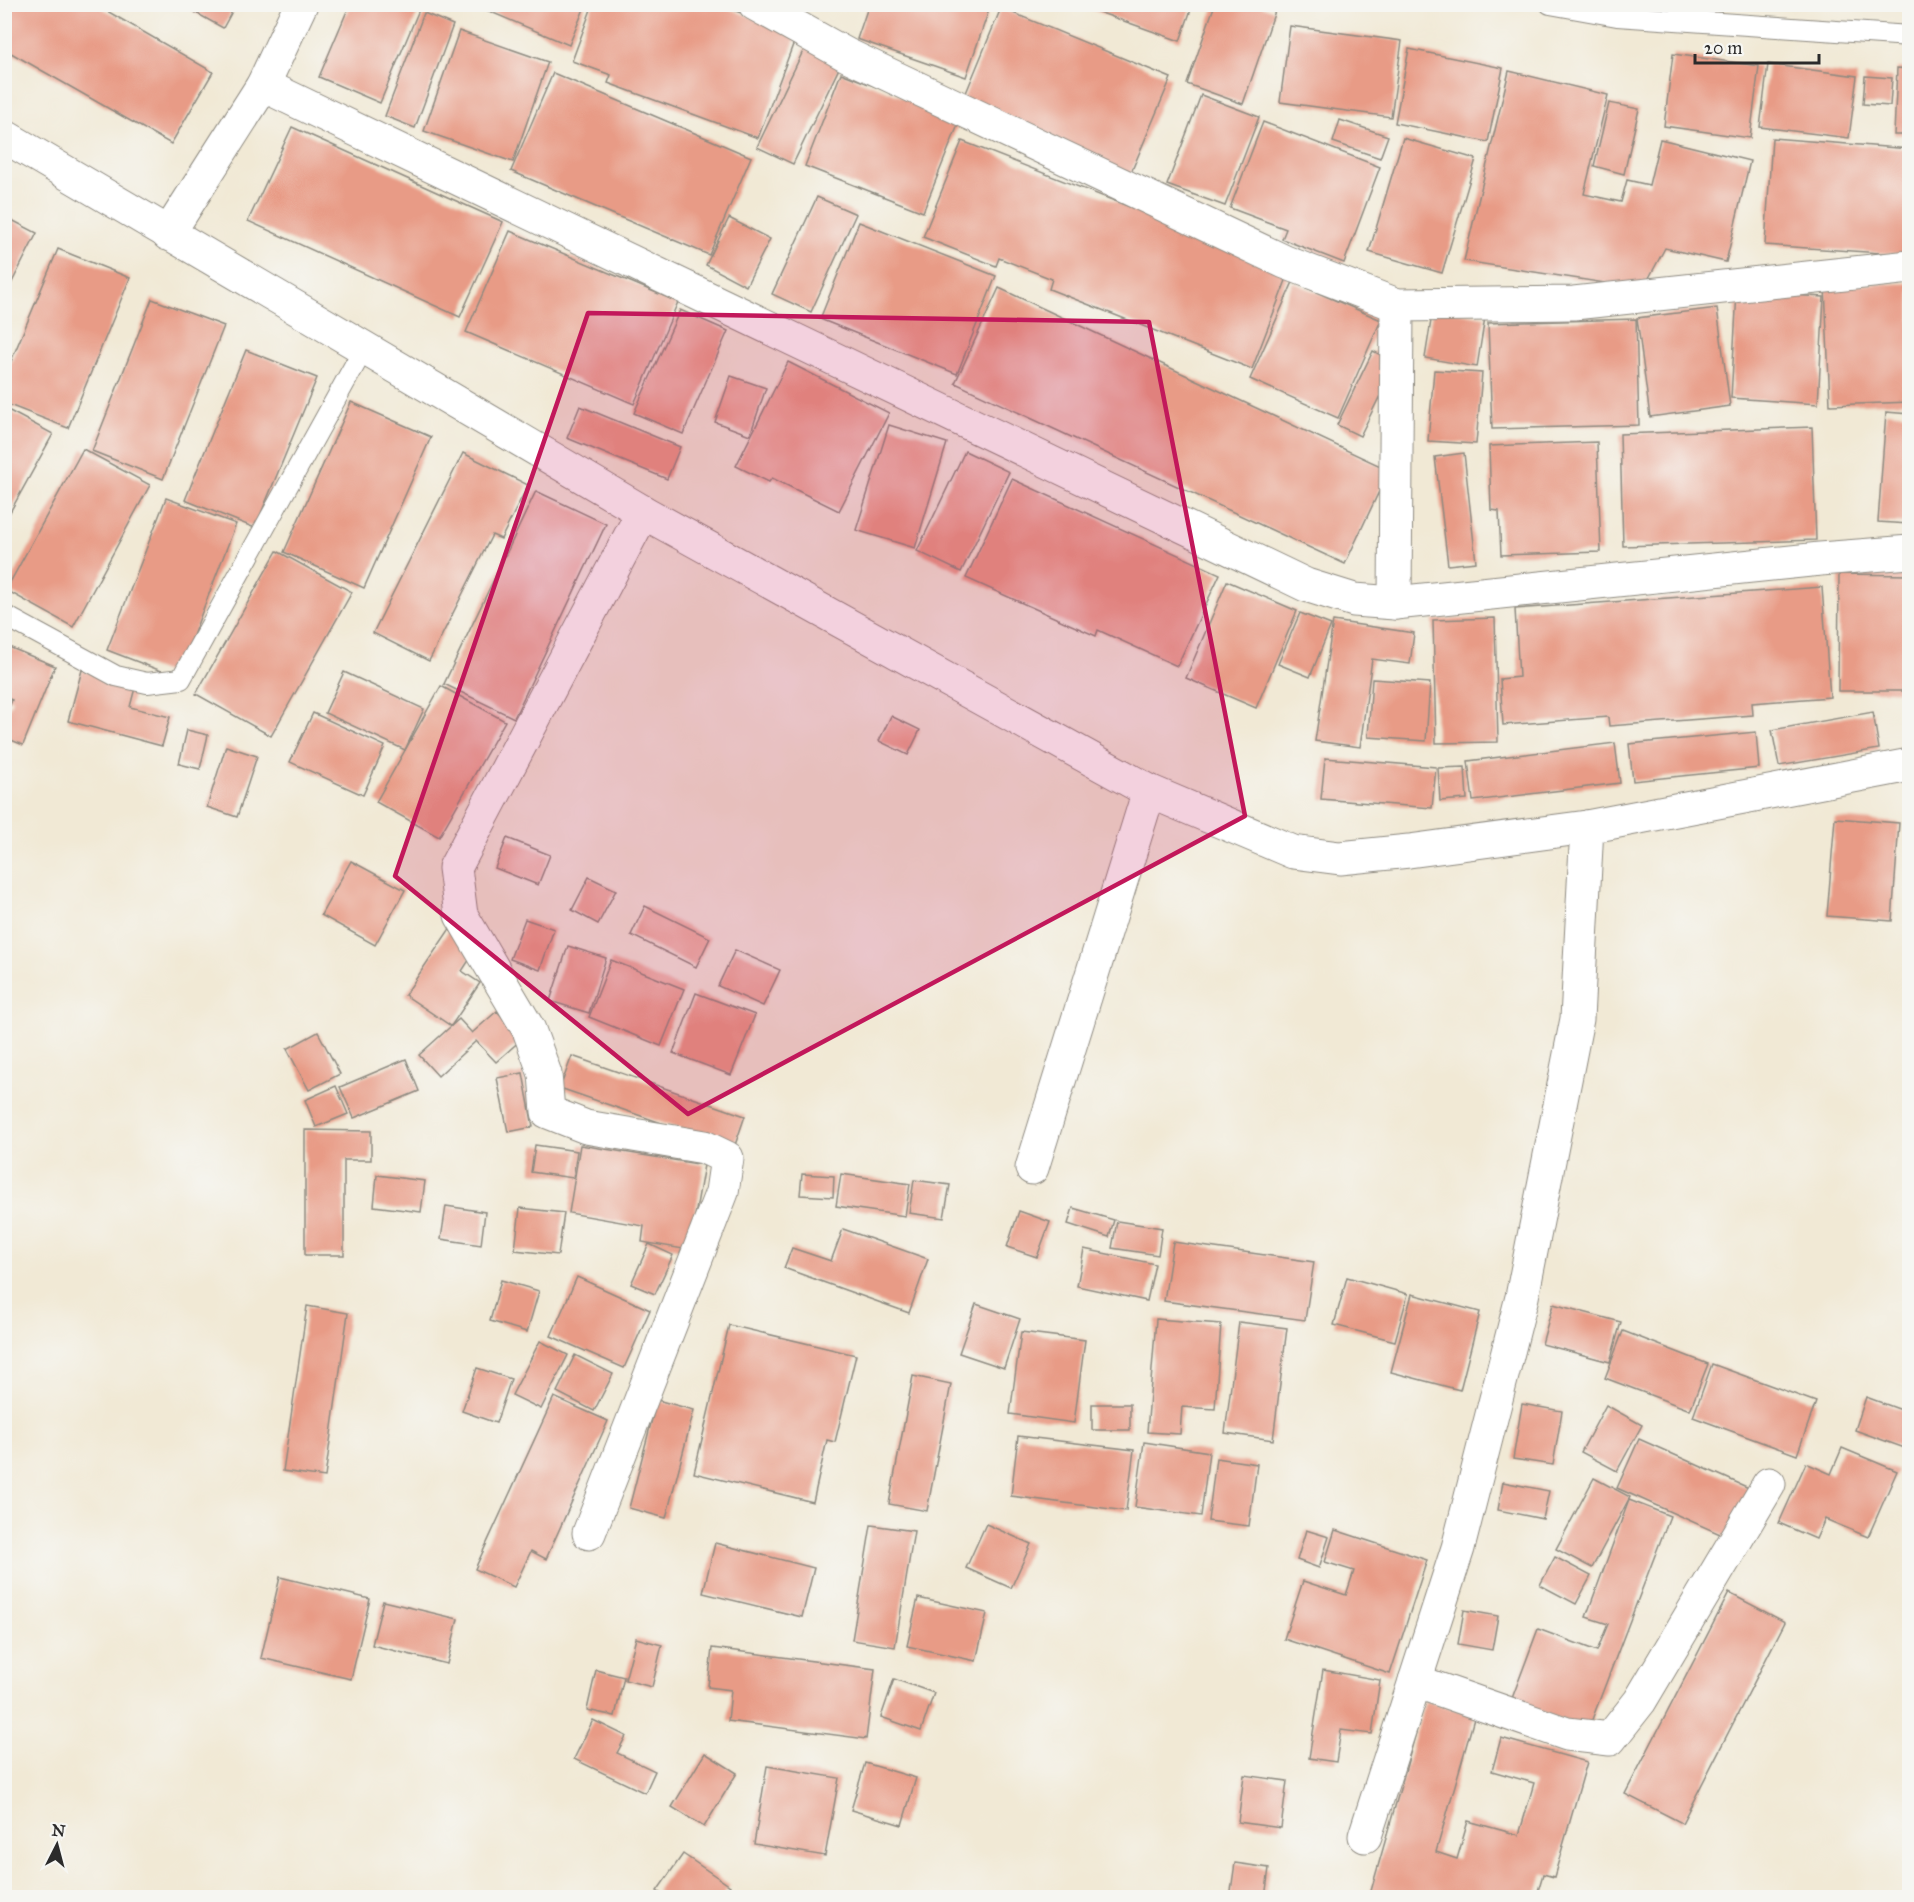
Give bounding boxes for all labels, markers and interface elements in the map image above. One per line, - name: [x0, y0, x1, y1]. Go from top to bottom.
- scale bar: [1695, 27, 1820, 65]
- text: 20 m: [1704, 37, 1742, 59]
- north arrow: [27, 1815, 87, 1875]
- text: N: [51, 1820, 67, 1841]

